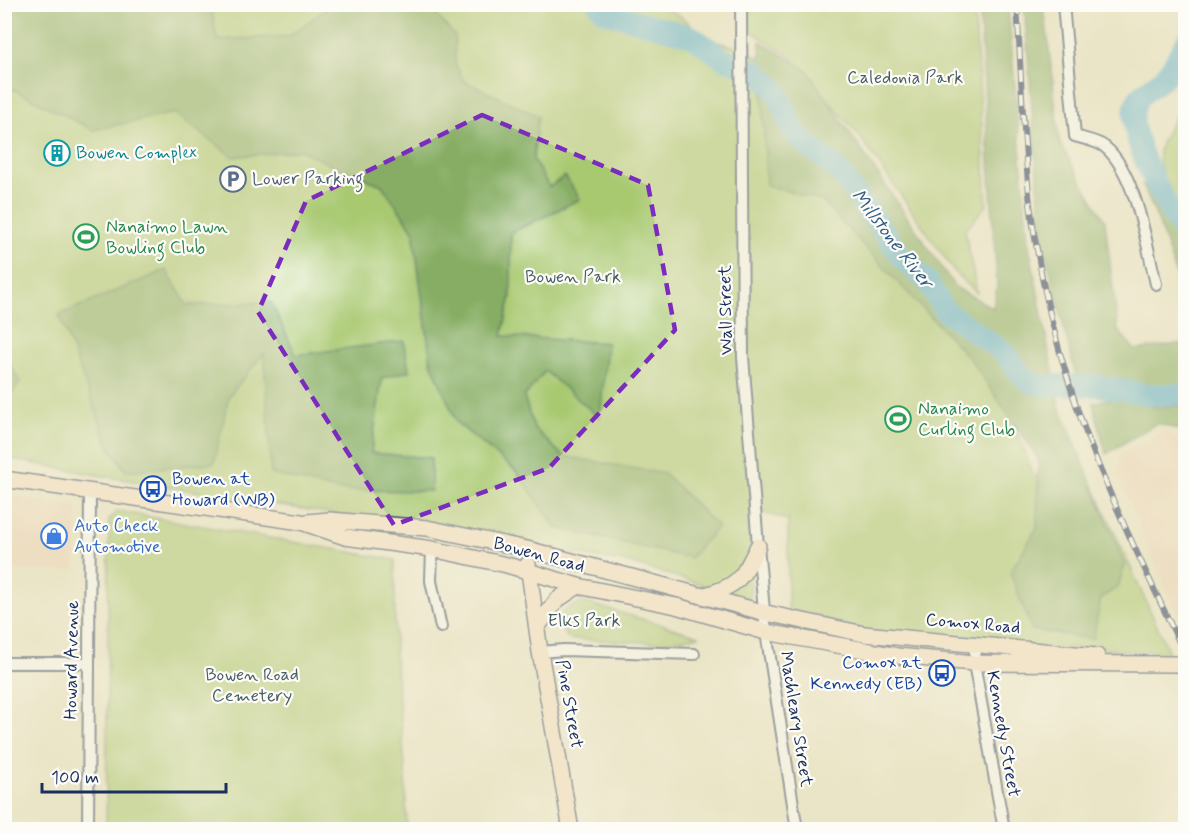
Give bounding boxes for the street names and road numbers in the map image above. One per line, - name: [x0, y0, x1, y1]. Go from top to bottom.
- street label: Wall Street: [713, 264, 739, 355]
- street label: Bowen Road: [491, 531, 587, 579]
- street label: Howard Avenue: [59, 600, 85, 720]
- street label: Comox Road: [925, 608, 1021, 640]
- street label: Machleary Street: [773, 649, 819, 789]
- street label: Pine Street: [549, 658, 589, 750]
- street label: Kennedy Street: [980, 669, 1026, 799]

